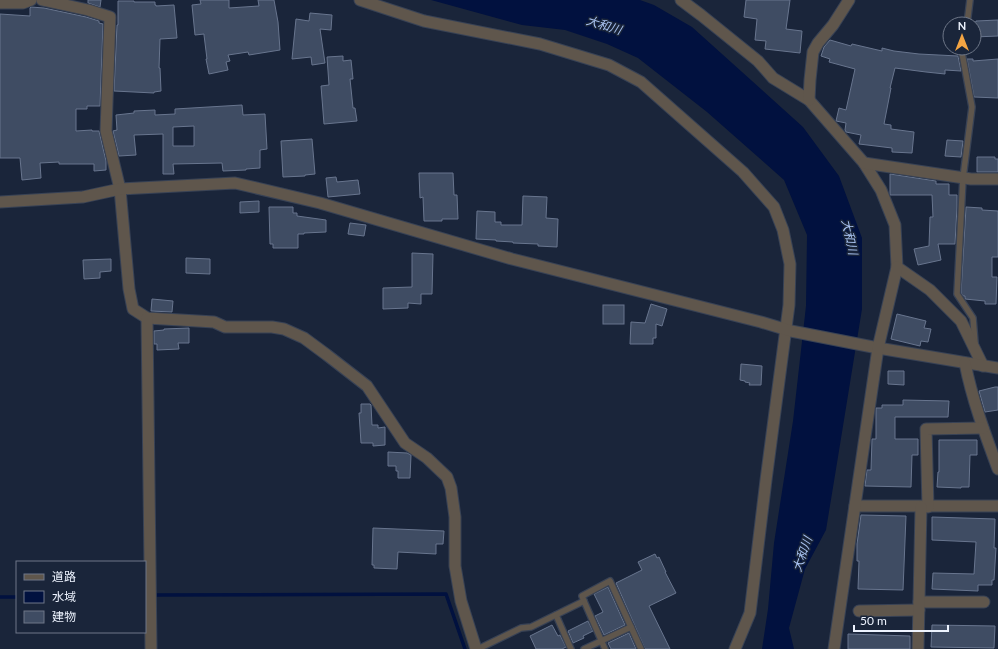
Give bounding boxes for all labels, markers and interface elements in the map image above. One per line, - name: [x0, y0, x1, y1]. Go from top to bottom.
- water label: 大和川: [585, 13, 625, 38]
- north arrow: [942, 16, 982, 56]
- text: N: [958, 19, 966, 32]
- water label: 大和川: [839, 218, 861, 258]
- water label: 大和川: [789, 533, 816, 573]
- legend: [16, 561, 146, 633]
- text: 道路: [52, 569, 76, 584]
- text: 水域: [52, 589, 76, 604]
- scale bar: [854, 607, 948, 633]
- text: 建物: [52, 609, 76, 624]
- text: 50 m: [860, 613, 887, 628]

